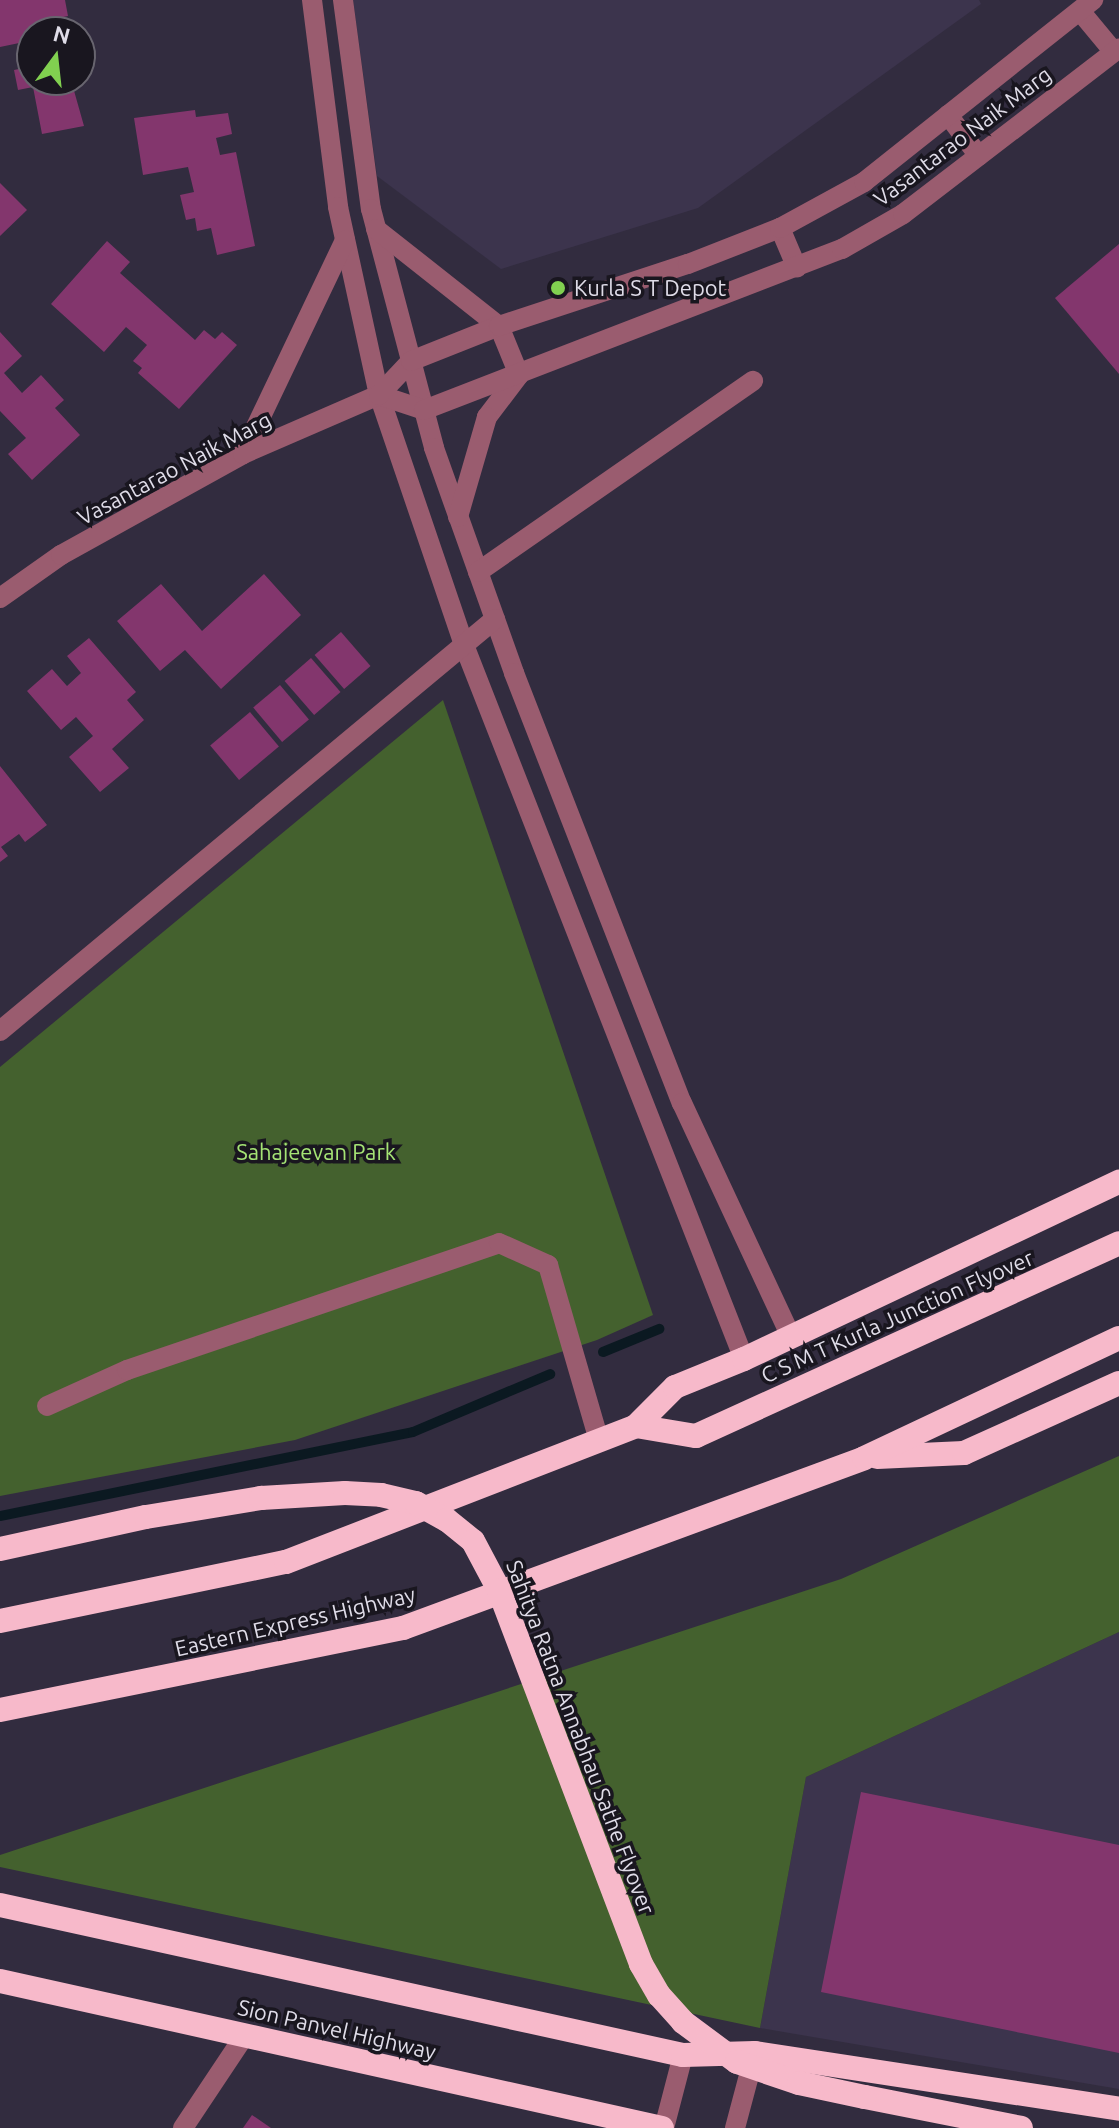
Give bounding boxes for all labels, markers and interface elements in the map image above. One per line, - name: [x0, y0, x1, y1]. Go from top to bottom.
- north arrow: [16, 16, 96, 96]
- text: N: [51, 20, 73, 48]
- street label: Vasantarao Naik Marg: [868, 61, 1056, 211]
- place label: Kurla S T Depot: [574, 275, 726, 301]
- marker: Kurla S T Depot: [549, 279, 567, 297]
- street label: Vasantarao Naik Marg: [73, 406, 275, 530]
- park label: Sahajeevan Park: [236, 1139, 396, 1165]
- street label: C S M T Kurla Junction Flyover: [757, 1244, 1037, 1388]
- street label: Sahitya Ratna Annabhau Sathe Flyover: [501, 1556, 661, 1918]
- street label: Eastern Express Highway: [172, 1580, 418, 1662]
- street label: Sion Panvel Highway: [235, 1993, 439, 2065]

